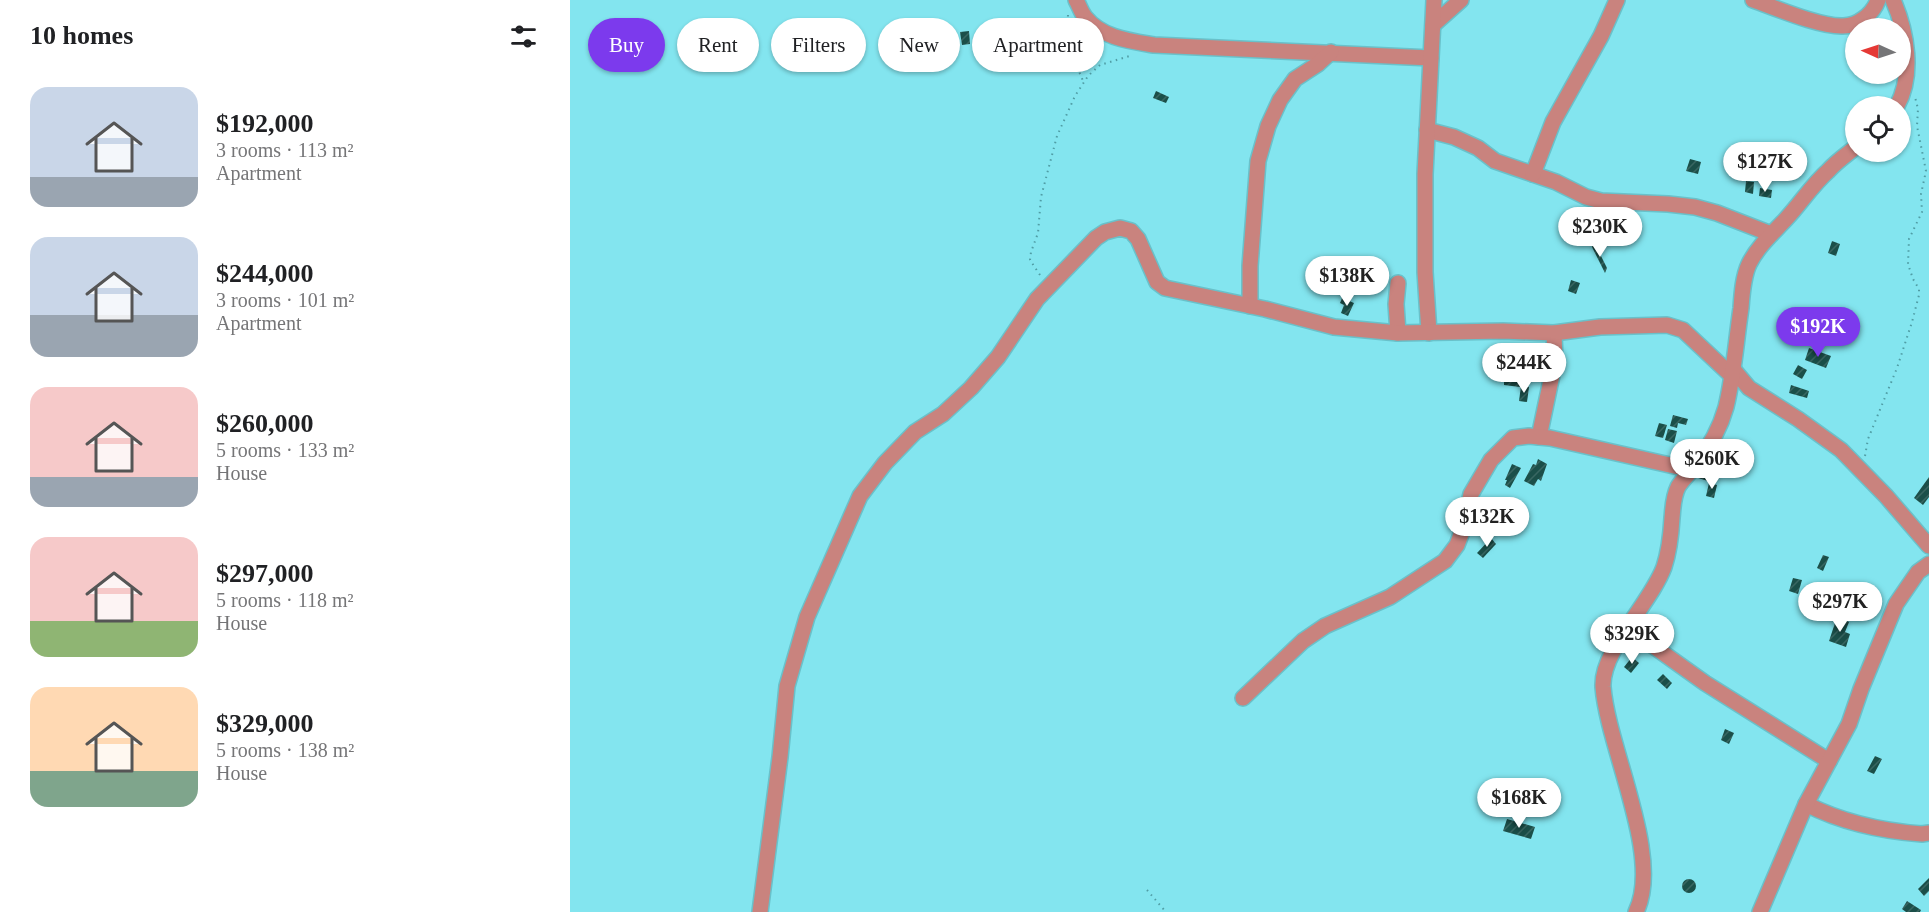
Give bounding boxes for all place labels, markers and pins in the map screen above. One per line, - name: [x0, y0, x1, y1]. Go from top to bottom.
- pin: $127K: [1723, 142, 1807, 193]
- pin: $230K: [1558, 207, 1642, 258]
- pin: $138K: [1305, 256, 1389, 307]
- pin: $192K: [1776, 307, 1860, 358]
- pin: $244K: [1482, 343, 1566, 394]
- pin: $260K: [1670, 439, 1754, 490]
- pin: $132K: [1445, 497, 1529, 548]
- pin: $297K: [1798, 582, 1882, 633]
- pin: $329K: [1590, 614, 1674, 665]
- pin: $168K: [1477, 778, 1561, 829]

